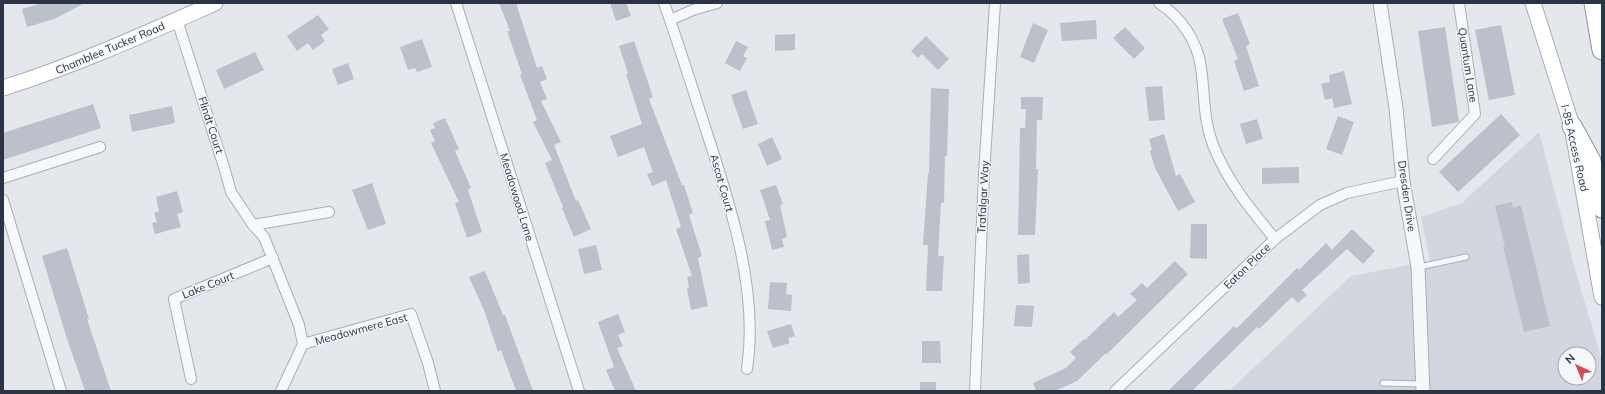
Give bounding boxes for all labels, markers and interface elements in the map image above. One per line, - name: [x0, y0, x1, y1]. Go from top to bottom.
- street label: Chamblee Tucker Road: [53, 19, 167, 77]
- street label: Quantum Lane: [1455, 27, 1481, 103]
- street label: Flindt Court: [195, 95, 227, 155]
- street label: I-85 Access Road: [1558, 103, 1592, 193]
- street label: Meadowood Lane: [497, 151, 537, 243]
- street label: Ascot Court: [707, 152, 737, 214]
- street label: Dresden Drive: [1395, 159, 1419, 233]
- street label: Trafalgar Way: [974, 160, 992, 234]
- street label: Eaton Place: [1221, 240, 1273, 292]
- street label: Lake Court: [180, 268, 236, 302]
- street label: Meadowmere East: [313, 310, 409, 348]
- north arrow: [1557, 346, 1597, 386]
- text: N: [1562, 351, 1578, 367]

